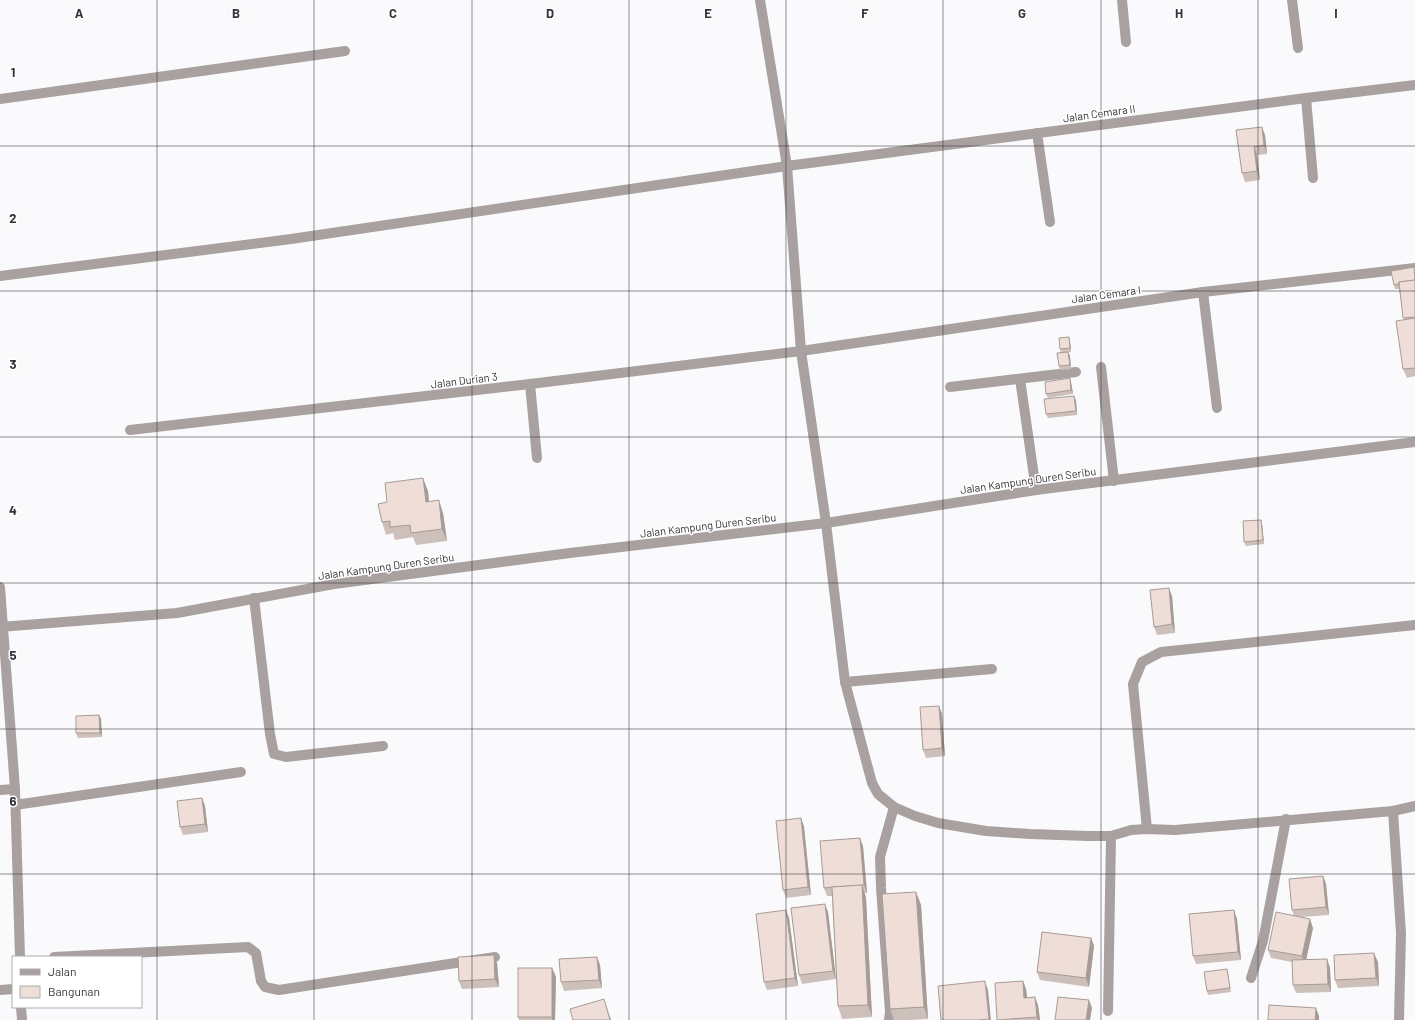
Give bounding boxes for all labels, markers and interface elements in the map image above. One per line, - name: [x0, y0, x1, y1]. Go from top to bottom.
- text: A: [75, 5, 84, 21]
- text: B: [232, 5, 240, 21]
- text: C: [389, 5, 397, 21]
- text: D: [546, 5, 554, 21]
- text: E: [704, 5, 712, 21]
- text: F: [861, 5, 869, 21]
- text: G: [1018, 5, 1026, 21]
- text: H: [1175, 5, 1183, 21]
- text: I: [1334, 5, 1338, 21]
- text: 1: [11, 64, 15, 80]
- street label: Jalan Cemara II: [1062, 101, 1136, 125]
- text: 2: [9, 210, 17, 226]
- street label: Jalan Cemara I: [1070, 283, 1142, 305]
- text: 3: [9, 356, 17, 372]
- street label: Jalan Durian 3: [430, 369, 498, 391]
- street label: Jalan Kampung Duren Seribu: [959, 464, 1097, 496]
- text: 4: [9, 502, 17, 518]
- street label: Jalan Kampung Duren Seribu: [639, 510, 777, 540]
- street label: Jalan Kampung Duren Seribu: [317, 550, 455, 582]
- text: 5: [9, 647, 17, 663]
- text: 6: [10, 793, 17, 809]
- legend: [12, 956, 142, 1008]
- text: Jalan: [48, 964, 76, 978]
- text: Bangunan: [48, 984, 100, 998]

